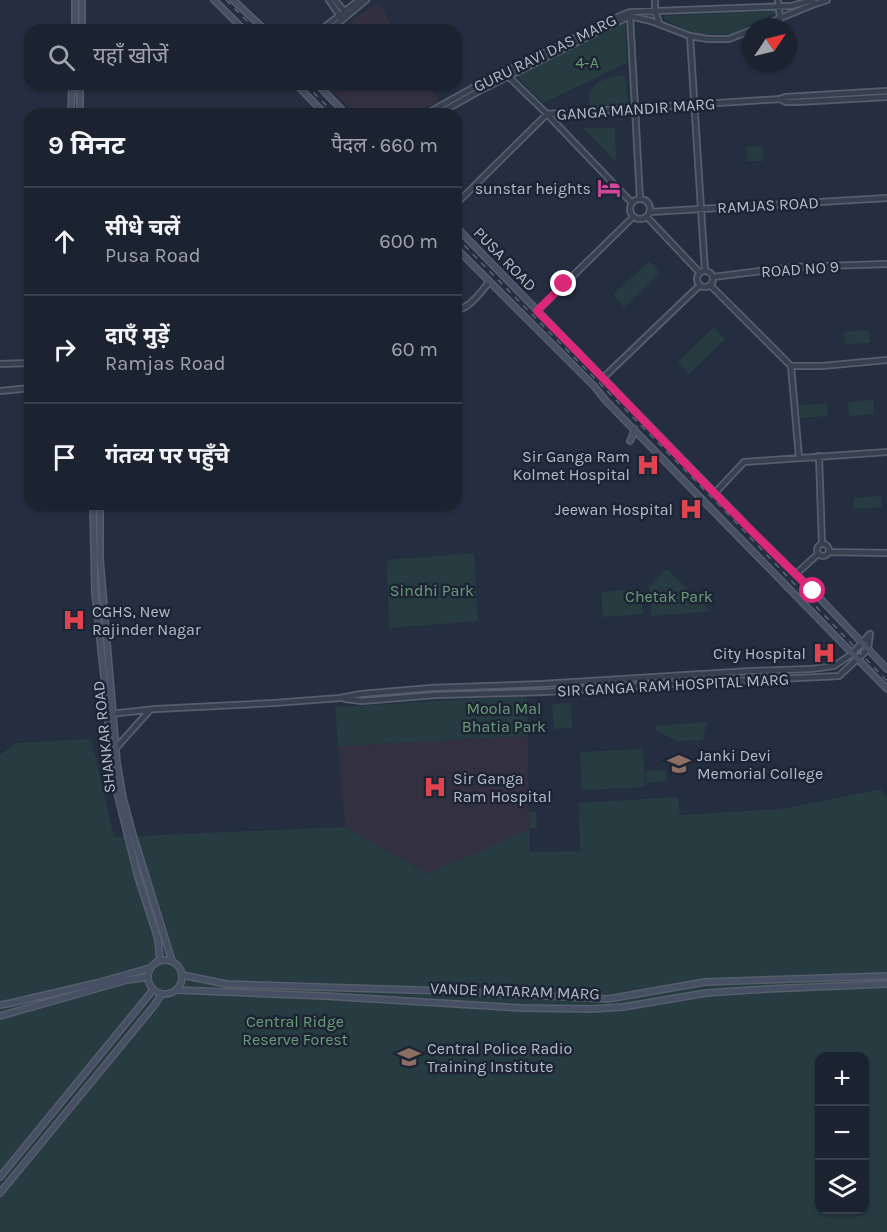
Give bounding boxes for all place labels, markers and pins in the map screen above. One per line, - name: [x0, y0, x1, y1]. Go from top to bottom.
- hotel icon: sunstar heights: [596, 175, 622, 201]
- place label: sunstar heights: [475, 179, 591, 198]
- place label: Sir Ganga Ram Kolmet Hospital: [513, 447, 630, 484]
- hospital icon: Sir Ganga Ram Kolmet Hospital: [635, 452, 661, 478]
- hospital icon: Jeewan Hospital: [678, 496, 704, 522]
- place label: Jeewan Hospital: [555, 500, 673, 519]
- place label: CGHS, New Rajinder Nagar: [92, 602, 201, 639]
- hospital icon: CGHS, New Rajinder Nagar: [61, 607, 87, 633]
- hospital icon: City Hospital: [811, 640, 837, 666]
- place label: City Hospital: [713, 644, 806, 663]
- place label: Janki Devi Memorial College: [697, 746, 823, 783]
- school or university icon: Janki Devi Memorial College: [666, 751, 692, 777]
- place label: Sir Ganga Ram Hospital: [453, 769, 552, 806]
- hospital icon: Sir Ganga Ram Hospital: [422, 774, 448, 800]
- place label: Central Police Radio Training Institute: [427, 1039, 572, 1076]
- school or university icon: Central Police Radio Training Institute: [396, 1044, 422, 1070]

